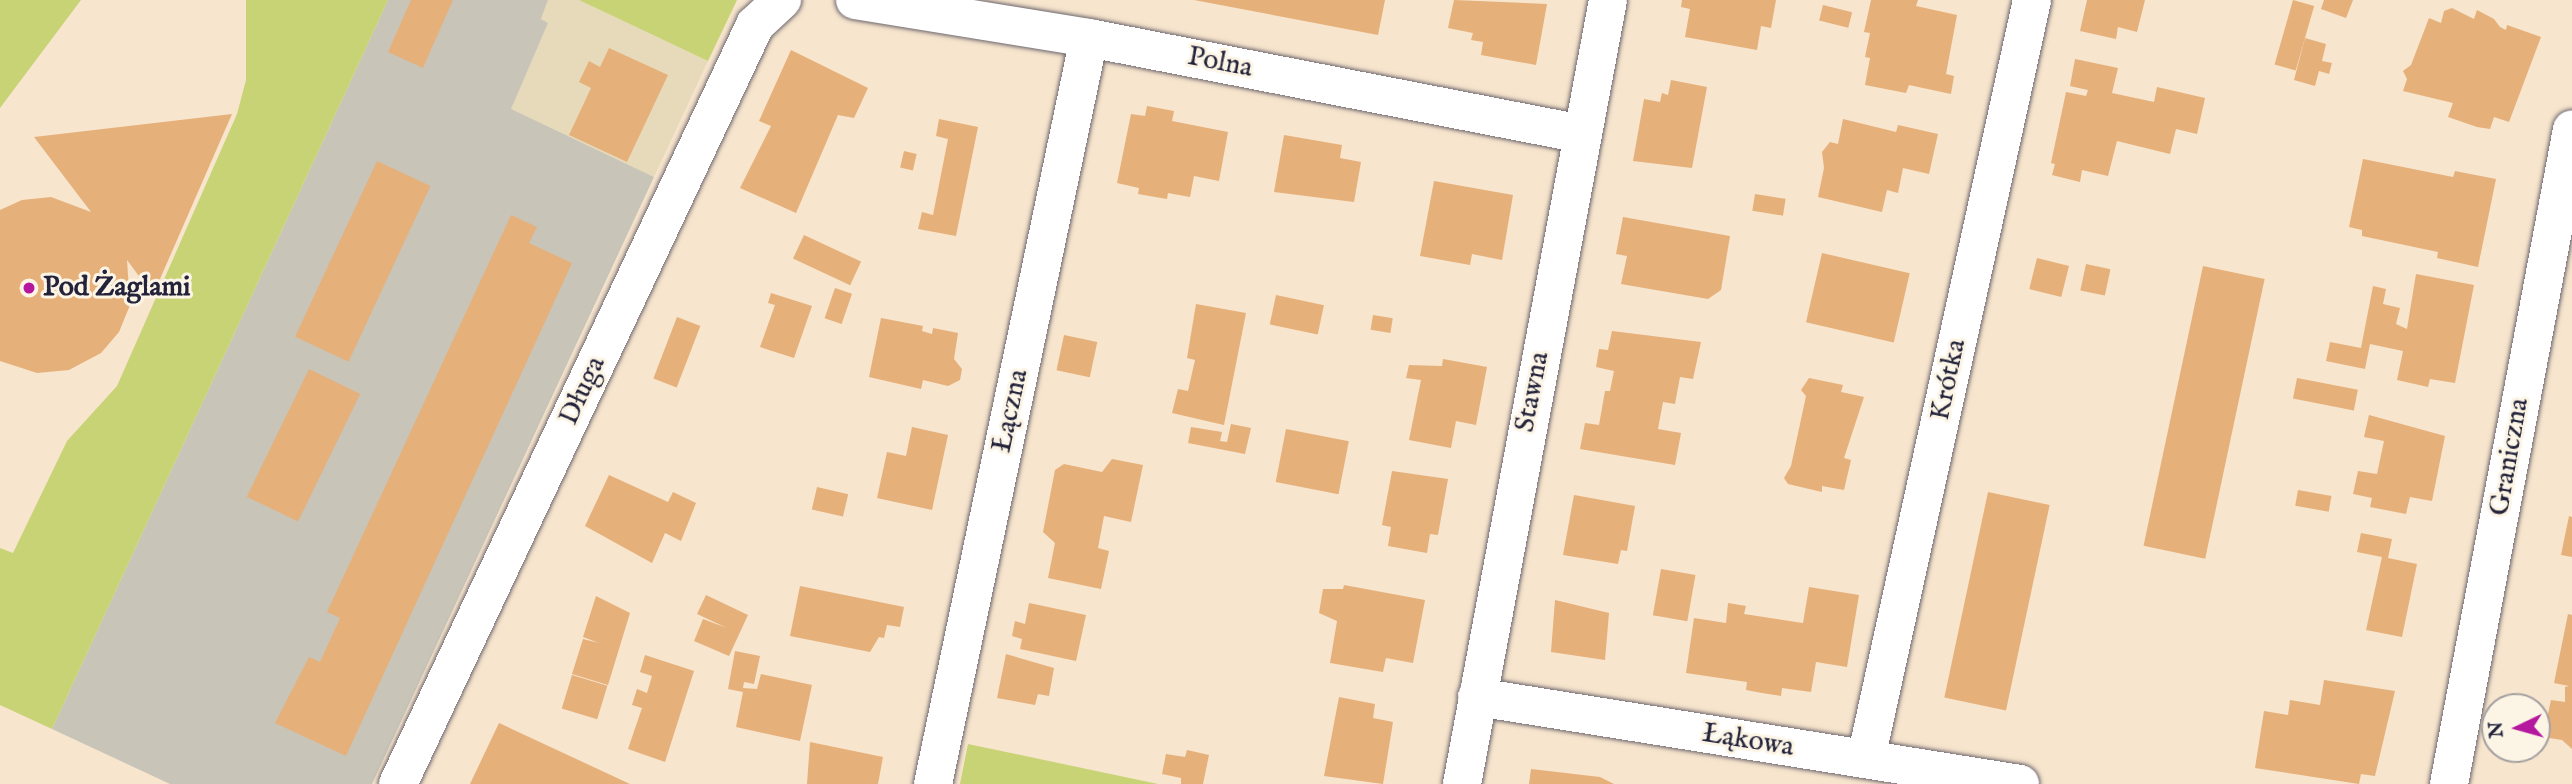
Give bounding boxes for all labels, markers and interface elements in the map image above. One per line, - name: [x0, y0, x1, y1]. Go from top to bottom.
- street label: Polna: [1185, 40, 1255, 86]
- place label: Pod Żaglami: [43, 271, 191, 305]
- marker: Pod Żaglami: [21, 280, 37, 296]
- street label: Krótka: [1924, 336, 1974, 424]
- street label: Stawna: [1509, 349, 1557, 435]
- street label: Długa: [553, 351, 613, 431]
- street label: Łączna: [986, 366, 1036, 456]
- street label: Graniczna: [2483, 396, 2537, 518]
- north arrow: [2481, 693, 2551, 763]
- street label: Łąkowa: [1700, 717, 1796, 765]
- text: N: [2484, 720, 2510, 739]

